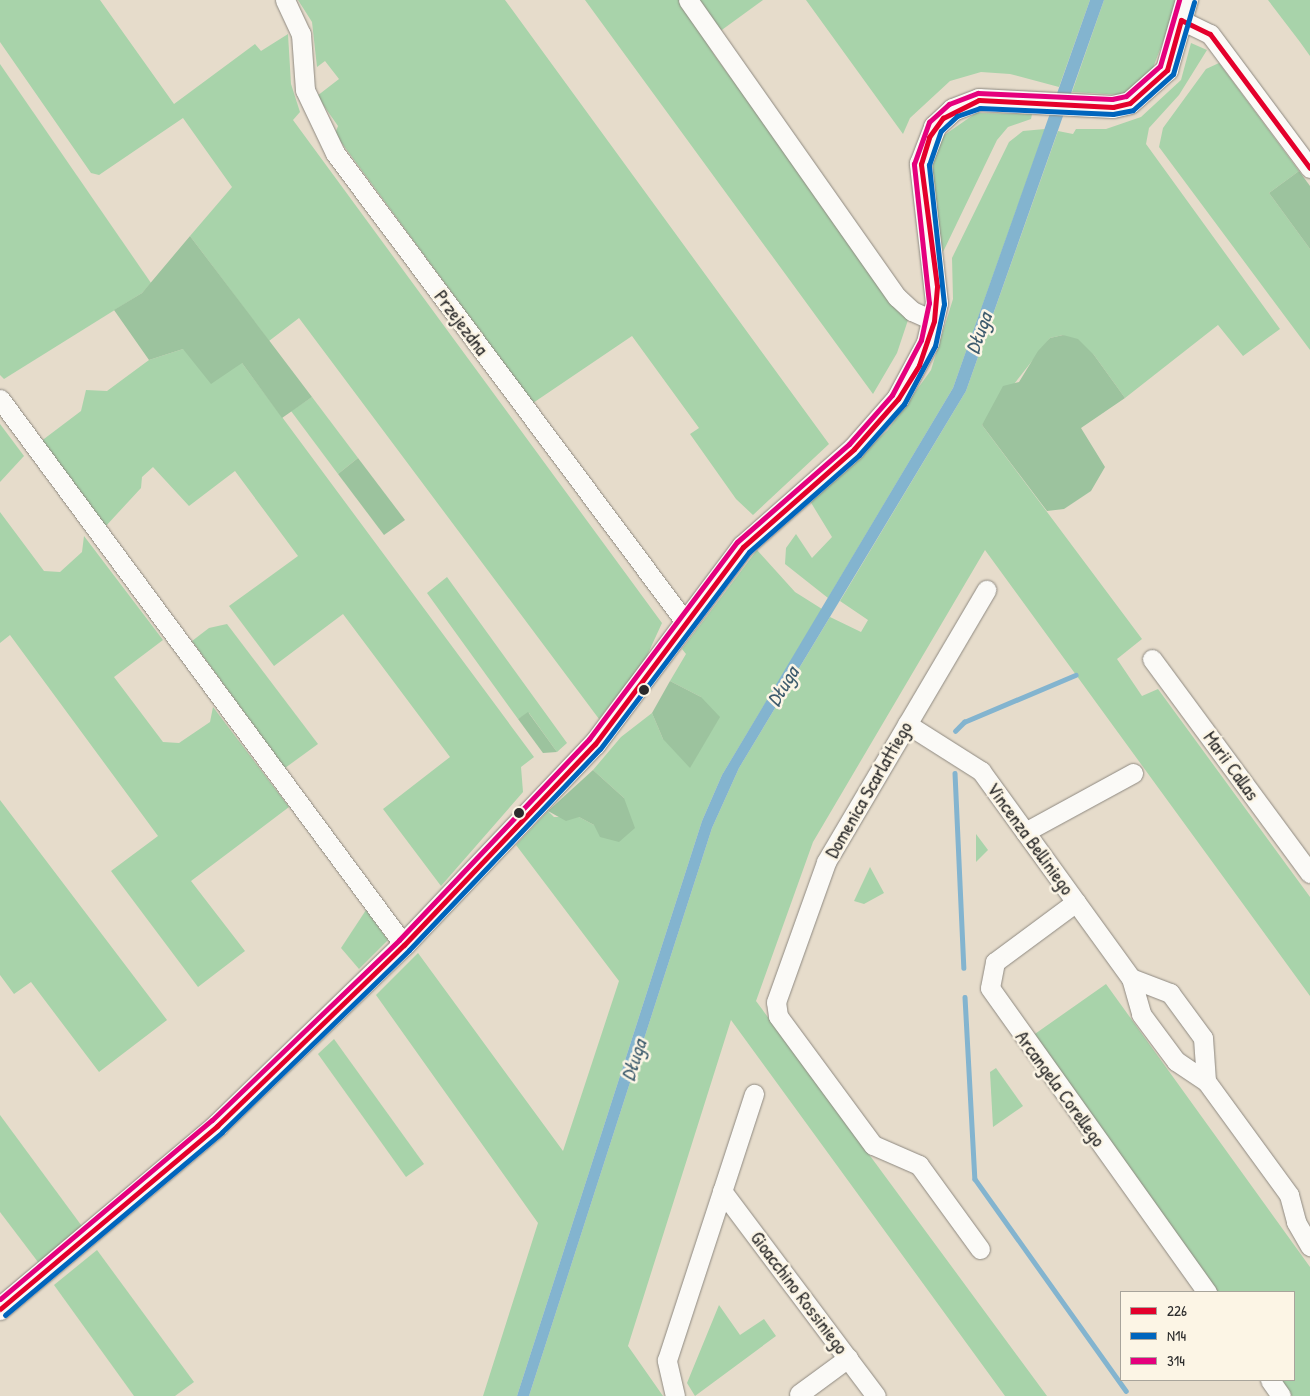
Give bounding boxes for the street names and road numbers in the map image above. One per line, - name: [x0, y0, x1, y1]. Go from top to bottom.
- street label: Przejezdna: [429, 286, 493, 360]
- street label: Domenica Scarlattiego: [821, 718, 917, 862]
- street label: Marii Callas: [1198, 727, 1264, 805]
- street label: Vincenza Belliniego: [982, 778, 1078, 900]
- street label: Arcangela Corellego: [1010, 1027, 1110, 1151]
- street label: Gioacchino Rossiniego: [745, 1227, 853, 1359]

